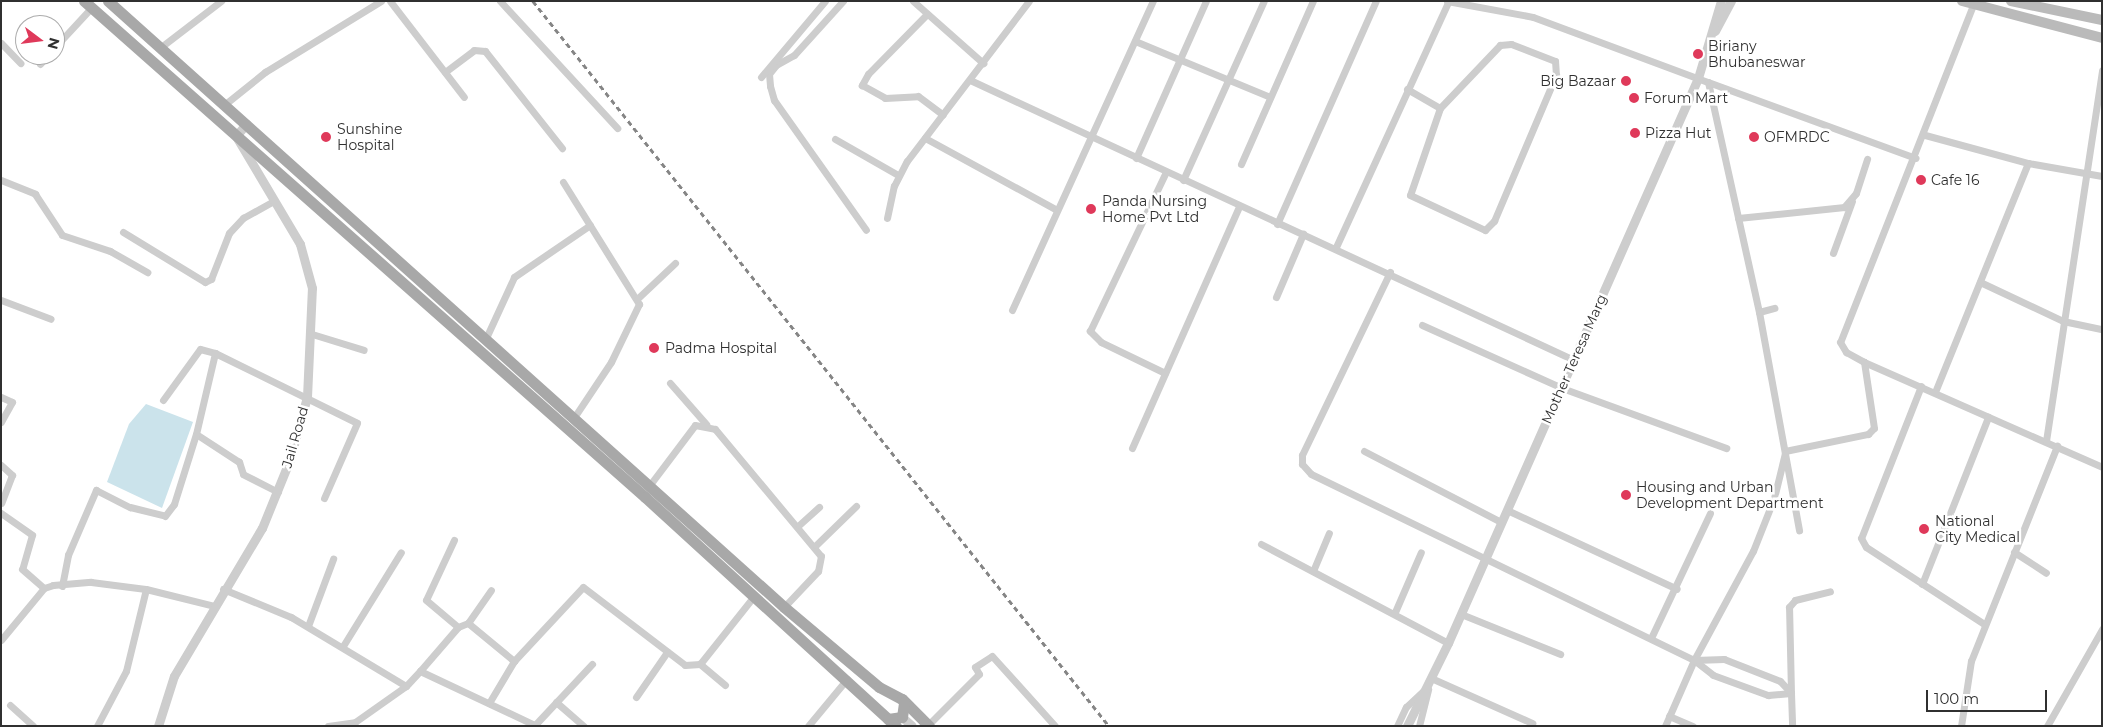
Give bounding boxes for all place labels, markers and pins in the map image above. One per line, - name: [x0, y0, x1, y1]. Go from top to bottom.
- place label: Biriany Bhubaneswar: [1708, 38, 1806, 70]
- marker: Biriany Bhubaneswar: [1692, 48, 1704, 60]
- place label: Big Bazaar: [1540, 73, 1616, 89]
- marker: Big Bazaar: [1620, 75, 1632, 87]
- place label: Forum Mart: [1644, 90, 1728, 106]
- marker: Forum Mart: [1628, 92, 1640, 104]
- place label: Sunshine Hospital: [337, 121, 402, 154]
- place label: Pizza Hut: [1645, 125, 1712, 141]
- marker: Pizza Hut: [1629, 127, 1641, 139]
- place label: OFMRDC: [1764, 129, 1830, 145]
- marker: Sunshine Hospital: [319, 130, 333, 144]
- marker: OFMRDC: [1748, 131, 1760, 143]
- place label: Cafe 16: [1931, 172, 1979, 188]
- marker: Cafe 16: [1915, 174, 1927, 186]
- place label: Panda Nursing Home Pvt Ltd: [1102, 193, 1207, 226]
- marker: Panda Nursing Home Pvt Ltd: [1084, 202, 1098, 216]
- place label: Padma Hospital: [665, 340, 777, 356]
- marker: Padma Hospital: [647, 341, 661, 355]
- place label: Housing and Urban Development Department: [1636, 479, 1824, 512]
- marker: Housing and Urban Development Department: [1620, 489, 1632, 501]
- place label: National City Medical: [1935, 513, 2020, 546]
- marker: National City Medical: [1917, 522, 1931, 536]

